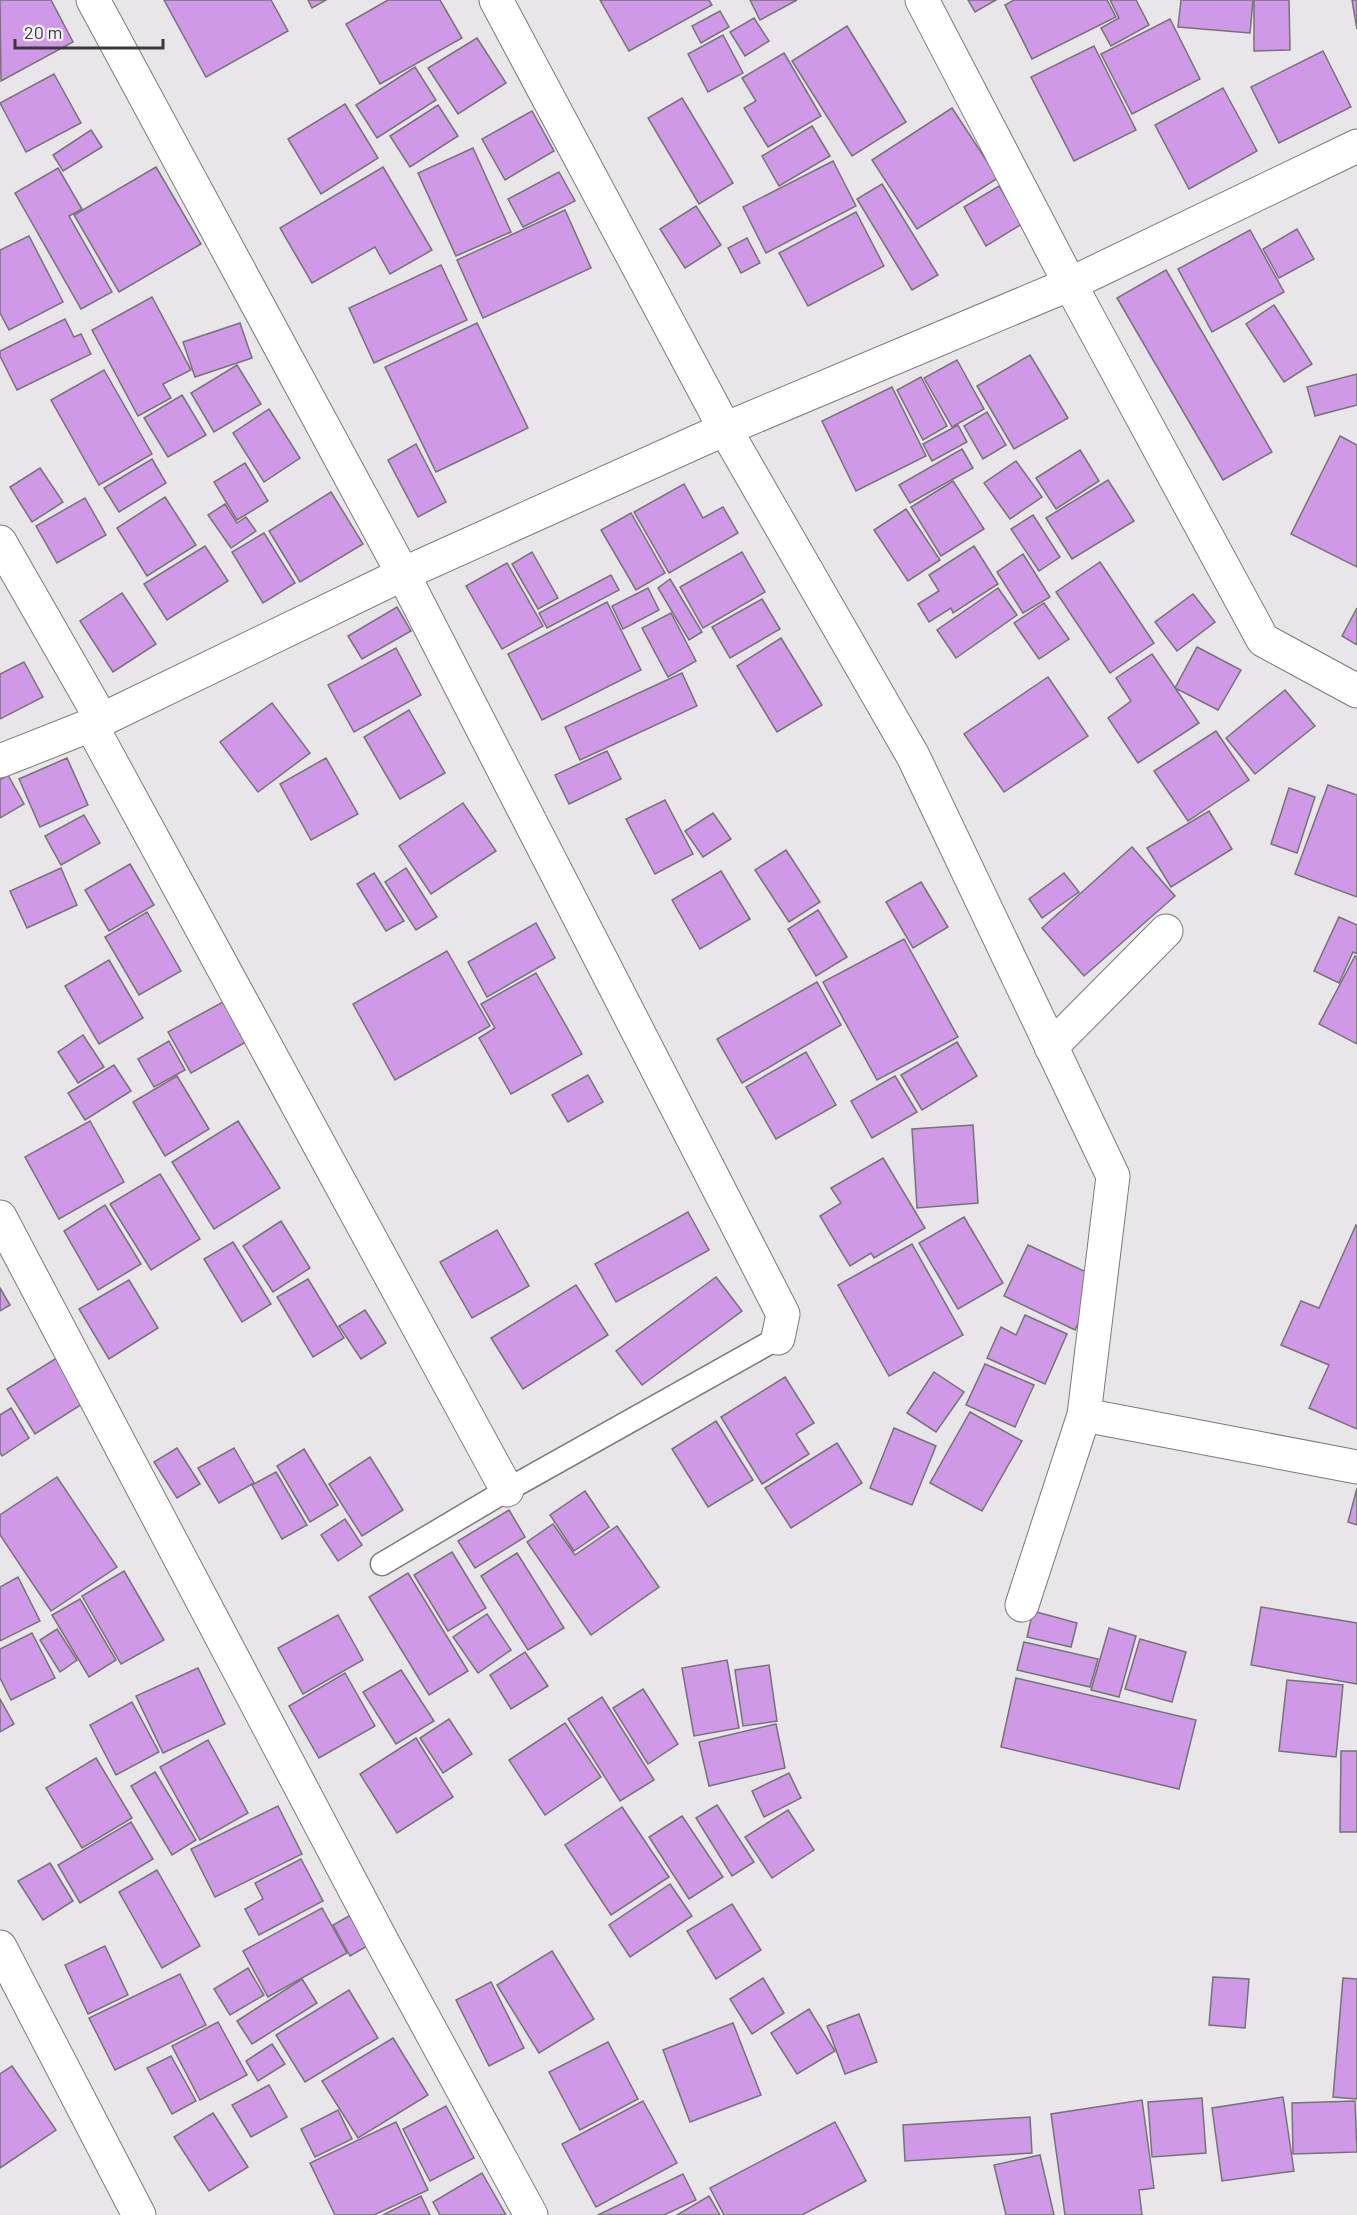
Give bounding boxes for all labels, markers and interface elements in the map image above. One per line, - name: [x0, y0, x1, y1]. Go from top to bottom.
- scale bar: [15, 12, 164, 50]
- text: 20 m: [24, 21, 62, 43]

